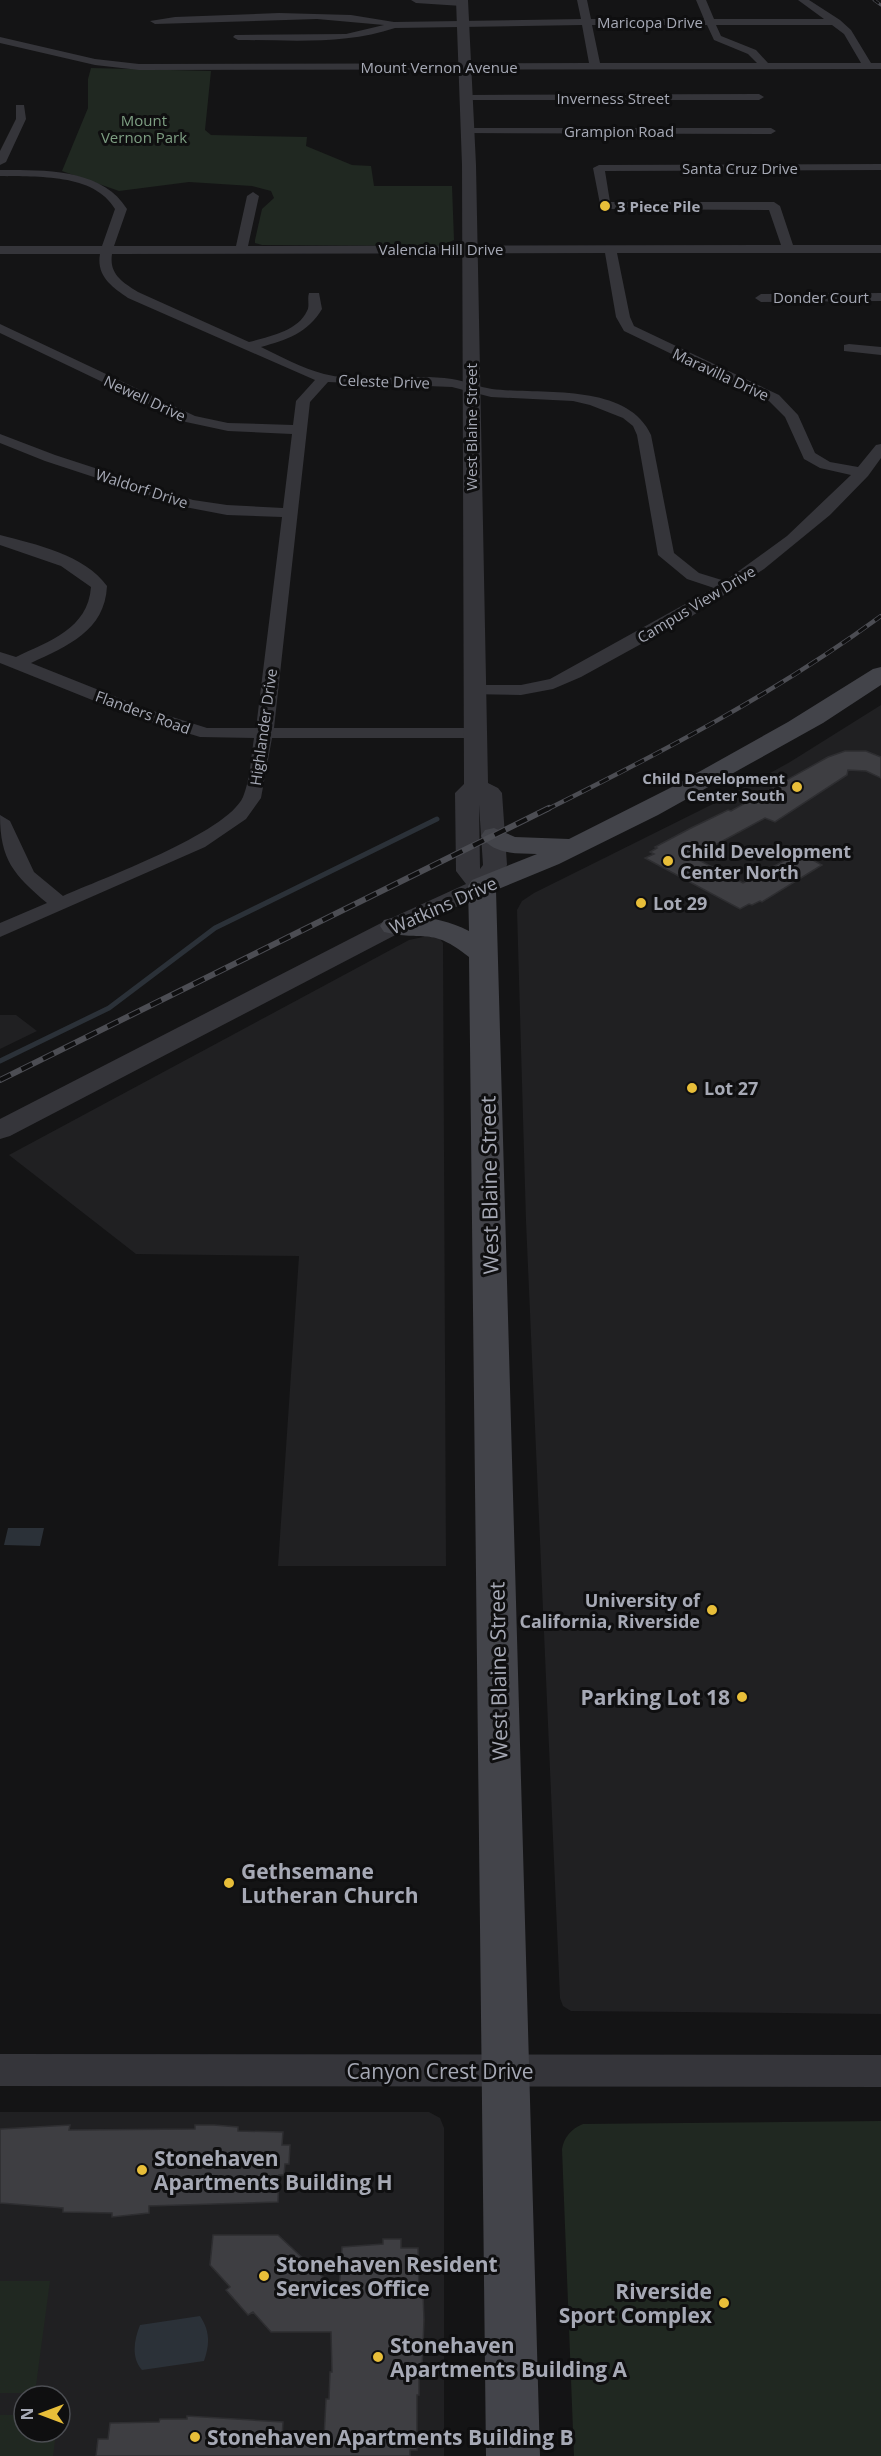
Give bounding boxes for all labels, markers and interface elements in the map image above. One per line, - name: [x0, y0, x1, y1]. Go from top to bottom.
- street label: Maricopa Drive: [597, 12, 703, 32]
- street label: Mount Vernon Avenue: [360, 57, 518, 77]
- street label: Inverness Street: [556, 88, 670, 108]
- park label: Mount Vernon Park: [101, 110, 187, 147]
- street label: Grampion Road: [564, 121, 674, 141]
- street label: Santa Cruz Drive: [682, 158, 798, 178]
- place label: 3 Piece Pile: [617, 196, 700, 216]
- marker: 3 Piece Pile: [598, 199, 612, 213]
- street label: Valencia Hill Drive: [379, 239, 503, 259]
- street label: Donder Court: [773, 287, 869, 307]
- street label: Maravilla Drive: [670, 343, 772, 405]
- street label: West Blaine Street: [461, 363, 481, 491]
- street label: Celeste Drive: [338, 369, 430, 393]
- street label: Newell Drive: [101, 370, 189, 426]
- street label: Waldorf Drive: [93, 464, 191, 512]
- street label: Campus View Drive: [633, 561, 759, 647]
- street label: Highlander Drive: [245, 667, 281, 787]
- street label: Flanders Road: [93, 686, 193, 738]
- place label: Child Development Center South: [642, 768, 785, 805]
- marker: Child Development Center South: [790, 780, 804, 794]
- place label: Child Development Center North: [680, 839, 851, 884]
- marker: Child Development Center North: [661, 854, 675, 868]
- street label: Watkins Drive: [385, 871, 501, 939]
- place label: Lot 29: [653, 891, 707, 915]
- marker: Lot 29: [634, 896, 648, 910]
- place label: Lot 27: [704, 1076, 758, 1100]
- marker: Lot 27: [685, 1081, 699, 1095]
- street label: West Blaine Street: [473, 1095, 505, 1275]
- street label: West Blaine Street: [482, 1581, 514, 1761]
- place label: University of California, Riverside: [519, 1588, 701, 1633]
- marker: University of California, Riverside: [705, 1603, 719, 1617]
- place label: Parking Lot 18: [581, 1683, 730, 1711]
- marker: Parking Lot 18: [735, 1690, 749, 1704]
- place label: Gethsemane Lutheran Church: [241, 1857, 419, 1909]
- marker: Gethsemane Lutheran Church: [222, 1876, 236, 1890]
- street label: Canyon Crest Drive: [346, 2057, 534, 2085]
- place label: Stonehaven Apartments Building H: [154, 2144, 393, 2196]
- marker: Stonehaven Apartments Building H: [135, 2163, 149, 2177]
- place label: Stonehaven Resident Services Office: [276, 2250, 498, 2302]
- marker: Stonehaven Resident Services Office: [257, 2269, 271, 2283]
- place label: Riverside Sport Complex: [559, 2277, 713, 2329]
- marker: Riverside Sport Complex: [717, 2296, 731, 2310]
- place label: Stonehaven Apartments Building A: [390, 2331, 627, 2383]
- marker: Stonehaven Apartments Building A: [371, 2350, 385, 2364]
- north arrow: [12, 2384, 72, 2444]
- text: N: [16, 2407, 38, 2421]
- place label: Stonehaven Apartments Building B: [207, 2423, 574, 2451]
- marker: Stonehaven Apartments Building B: [188, 2430, 202, 2444]

